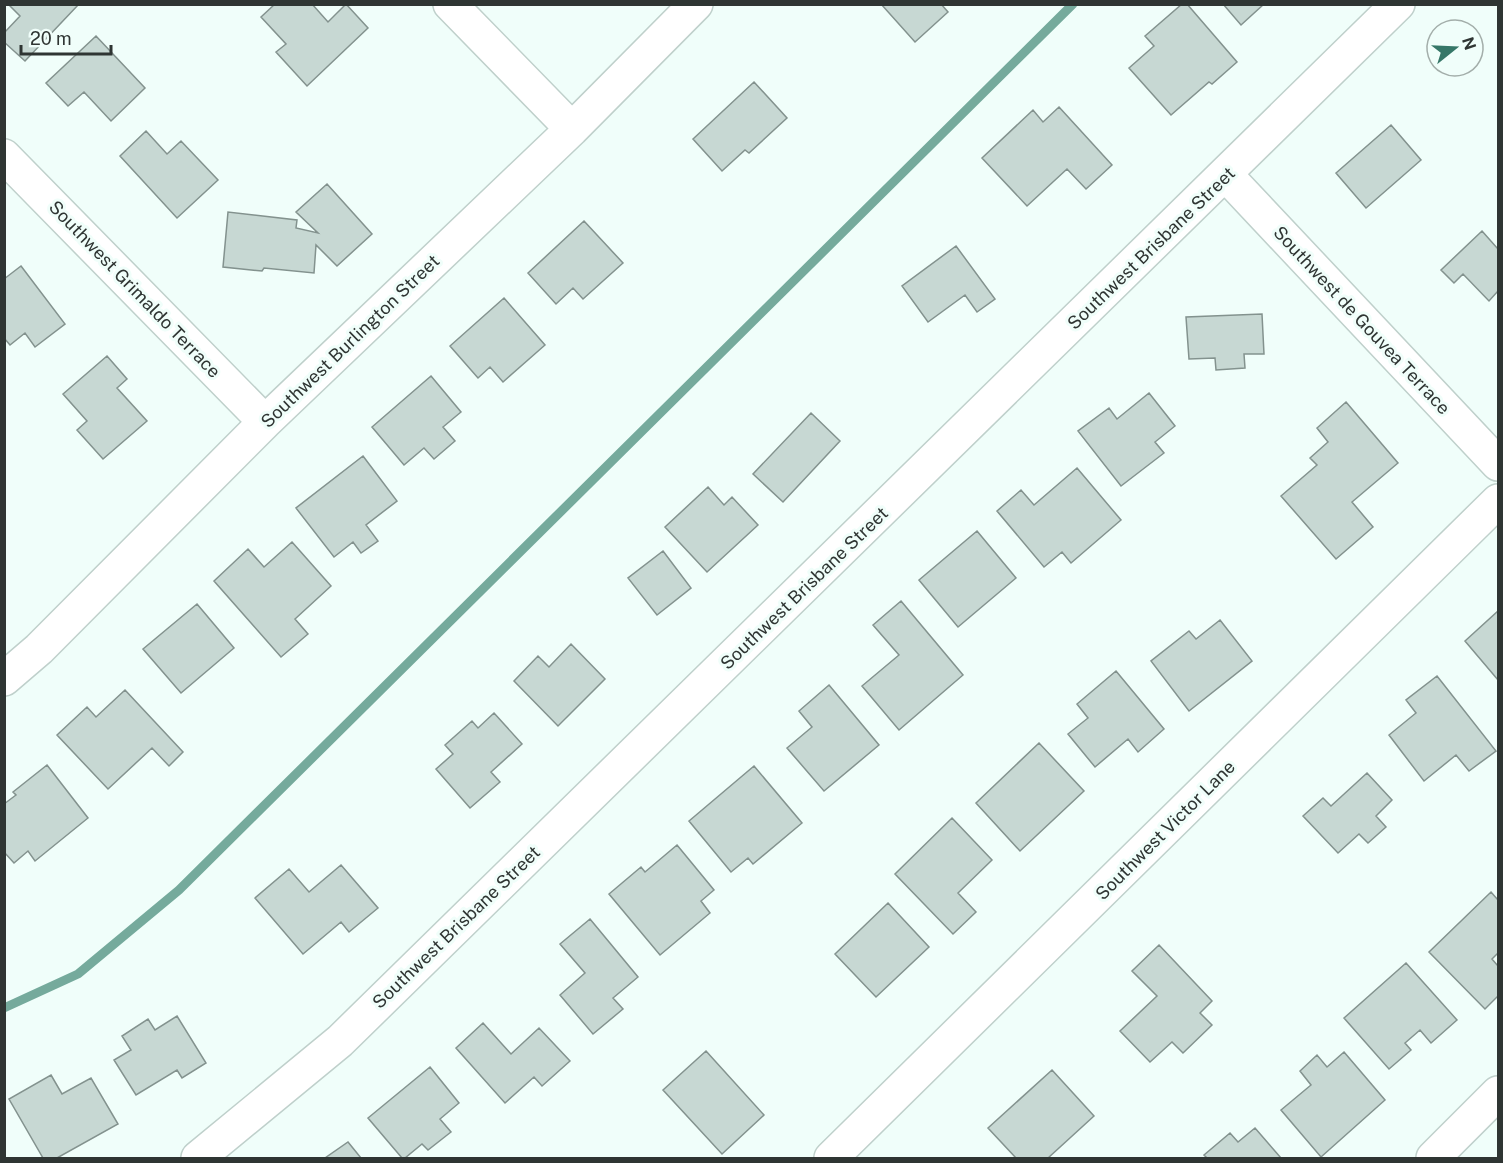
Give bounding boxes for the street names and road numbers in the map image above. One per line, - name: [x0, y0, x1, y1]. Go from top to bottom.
- street label: Southwest Brisbane Street: [1063, 162, 1239, 334]
- street label: Southwest Grimaldo Terrace: [45, 196, 225, 382]
- street label: Southwest de Gouvea Terrace: [1269, 222, 1455, 418]
- street label: Southwest Burlington Street: [257, 250, 443, 432]
- street label: Southwest Brisbane Street: [716, 502, 892, 674]
- street label: Southwest Victor Lane: [1091, 756, 1239, 904]
- street label: Southwest Brisbane Street: [368, 841, 544, 1013]

